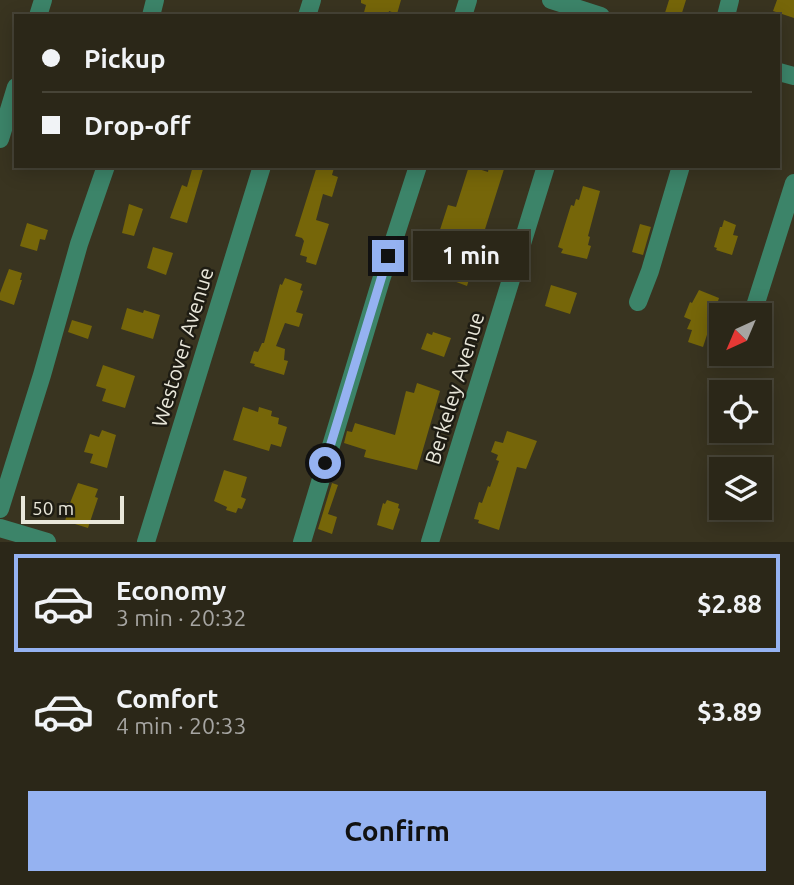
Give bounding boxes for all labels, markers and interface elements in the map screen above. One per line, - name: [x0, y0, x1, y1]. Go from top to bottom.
- text: Pickup: [84, 44, 166, 73]
- text: Drop-off: [84, 111, 191, 140]
- callout: 1 min: [412, 232, 528, 280]
- route end: [372, 240, 404, 272]
- text: 1 min: [442, 243, 500, 268]
- street label: Westover Avenue: [146, 264, 218, 430]
- north arrow: [709, 303, 772, 366]
- map controls: [709, 303, 772, 520]
- street label: Berkeley Avenue: [420, 309, 488, 467]
- button: locate: [709, 380, 772, 443]
- route start: [309, 447, 341, 479]
- button: layers: [709, 457, 772, 520]
- scale bar: [21, 493, 124, 525]
- text: 50 m: [32, 497, 74, 519]
- icon: car: [32, 572, 95, 635]
- text: Economy: [116, 576, 226, 605]
- text: $2.88: [697, 589, 762, 618]
- text: 3 min · 20:32: [116, 605, 247, 630]
- icon: car: [32, 680, 95, 743]
- text: Comfort: [116, 684, 219, 713]
- text: $3.89: [697, 697, 762, 726]
- text: 4 min · 20:33: [116, 713, 247, 738]
- button: Confirm: [28, 791, 766, 871]

